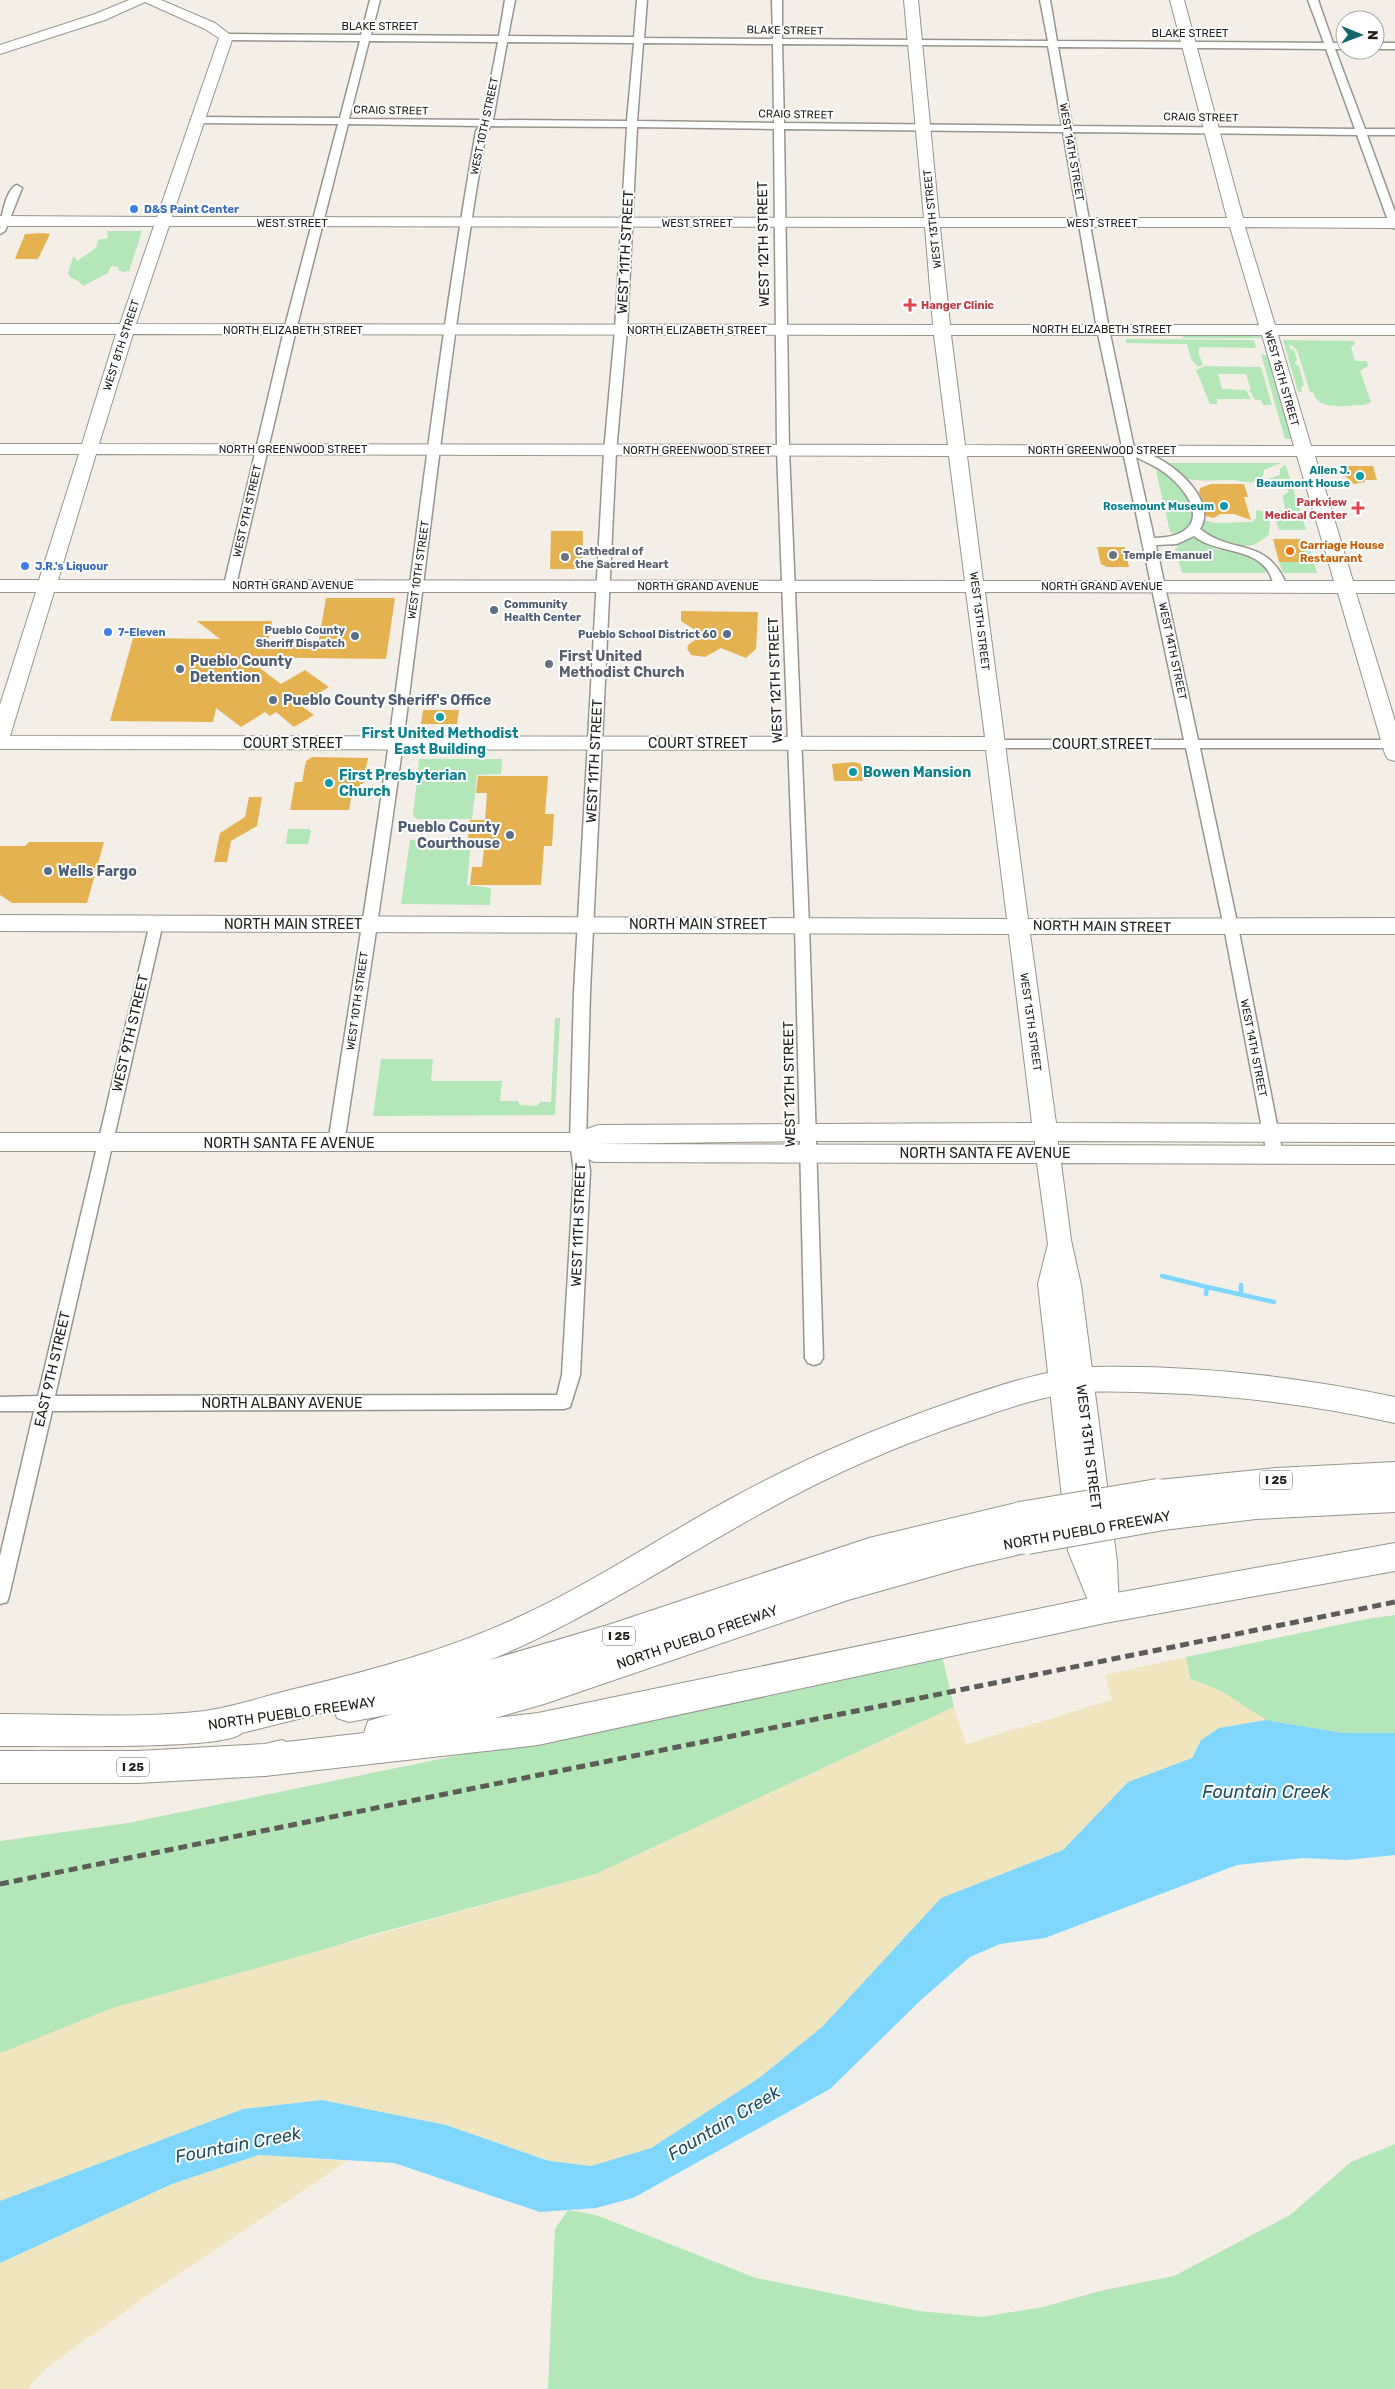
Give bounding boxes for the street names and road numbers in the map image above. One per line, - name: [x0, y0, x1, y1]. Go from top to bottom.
- street label: BLAKE STREET: [342, 20, 419, 33]
- street label: BLAKE STREET: [746, 23, 824, 38]
- street label: BLAKE STREET: [1152, 27, 1229, 40]
- street label: WEST 10TH STREET: [468, 75, 501, 176]
- street label: WEST 14TH STREET: [1056, 102, 1087, 203]
- street label: CRAIG STREET: [353, 103, 429, 118]
- street label: CRAIG STREET: [758, 107, 834, 122]
- street label: CRAIG STREET: [1163, 110, 1239, 125]
- street label: WEST 13TH STREET: [921, 168, 944, 269]
- street label: WEST 12TH STREET: [754, 181, 773, 307]
- street label: WEST 11TH STREET: [614, 190, 637, 314]
- street label: WEST STREET: [256, 217, 328, 230]
- street label: WEST STREET: [661, 217, 733, 230]
- street label: WEST STREET: [1066, 217, 1138, 230]
- street label: WEST 8TH STREET: [101, 297, 143, 392]
- street label: NORTH ELIZABETH STREET: [1032, 323, 1173, 336]
- street label: NORTH ELIZABETH STREET: [223, 324, 364, 337]
- street label: NORTH ELIZABETH STREET: [627, 324, 768, 337]
- street label: WEST 15TH STREET: [1262, 329, 1302, 428]
- street label: NORTH GREENWOOD STREET: [219, 443, 368, 456]
- street label: NORTH GREENWOOD STREET: [623, 444, 772, 457]
- street label: NORTH GREENWOOD STREET: [1028, 444, 1177, 457]
- street label: WEST 9TH STREET: [231, 463, 265, 559]
- street label: WEST 10TH STREET: [405, 519, 432, 620]
- street label: WEST 13TH STREET: [967, 571, 992, 672]
- street label: NORTH GRAND AVENUE: [232, 579, 354, 592]
- street label: NORTH GRAND AVENUE: [637, 580, 759, 593]
- street label: NORTH GRAND AVENUE: [1041, 580, 1163, 593]
- street label: WEST 14TH STREET: [1156, 601, 1189, 702]
- street label: WEST 12TH STREET: [765, 617, 786, 743]
- street label: WEST 11TH STREET: [583, 699, 606, 823]
- street label: COURT STREET: [243, 735, 343, 752]
- street label: COURT STREET: [648, 735, 748, 752]
- street label: COURT STREET: [1052, 736, 1152, 753]
- street label: NORTH MAIN STREET: [224, 916, 362, 933]
- street label: NORTH MAIN STREET: [629, 916, 767, 933]
- street label: NORTH MAIN STREET: [1033, 917, 1171, 936]
- street label: WEST 10TH STREET: [344, 950, 371, 1051]
- street label: WEST 13TH STREET: [1017, 972, 1044, 1073]
- street label: WEST 9TH STREET: [109, 973, 152, 1094]
- street label: WEST 14TH STREET: [1238, 998, 1269, 1099]
- street label: WEST 12TH STREET: [780, 1021, 799, 1147]
- street label: NORTH SANTA FE AVENUE: [203, 1135, 375, 1152]
- street label: NORTH SANTA FE AVENUE: [899, 1145, 1071, 1162]
- street label: WEST 11TH STREET: [568, 1163, 589, 1287]
- street label: EAST 9TH STREET: [31, 1310, 74, 1429]
- street label: WEST 13TH STREET: [1072, 1383, 1105, 1511]
- street label: NORTH ALBANY AVENUE: [201, 1395, 363, 1412]
- road number: I 25: [1260, 1470, 1292, 1490]
- street label: NORTH PUEBLO FREEWAY: [1002, 1507, 1172, 1554]
- street label: NORTH PUEBLO FREEWAY: [614, 1602, 780, 1673]
- road number: I 25: [603, 1626, 635, 1645]
- street label: NORTH PUEBLO FREEWAY: [207, 1693, 377, 1734]
- road number: I 25: [117, 1758, 149, 1776]

